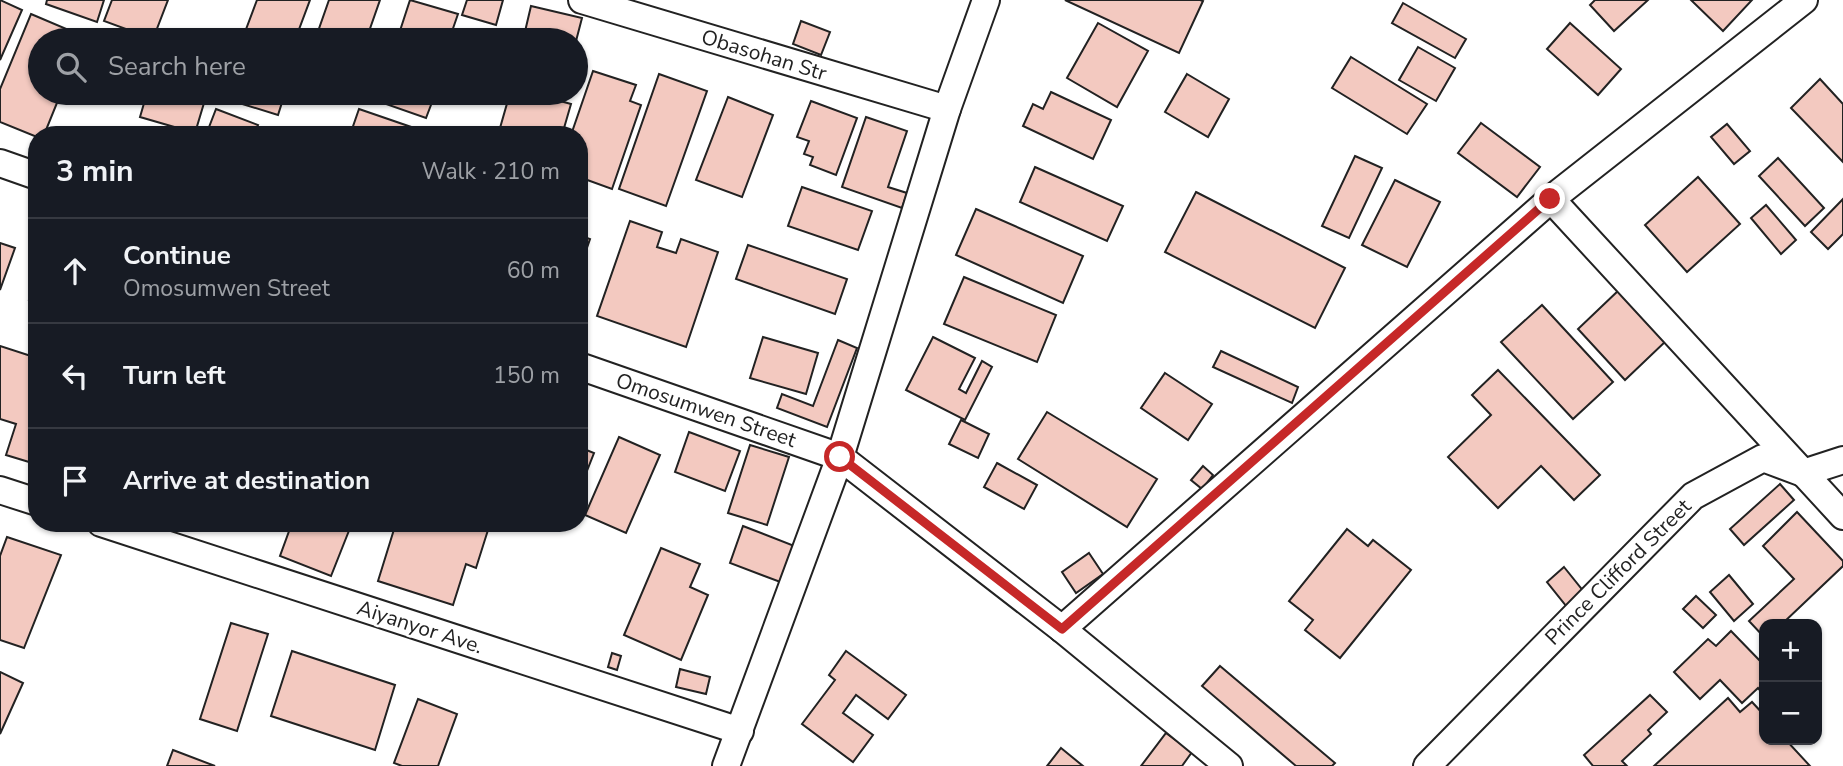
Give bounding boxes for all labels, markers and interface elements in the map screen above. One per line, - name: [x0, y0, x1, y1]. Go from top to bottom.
- street label: Obasohan Str: [698, 23, 830, 87]
- search box: [28, 28, 588, 105]
- icon: search: [52, 48, 90, 86]
- text: Search here: [108, 49, 246, 84]
- text: 3 min: [56, 151, 134, 192]
- text: Walk · 210 m: [421, 156, 560, 187]
- route end: [1534, 183, 1565, 214]
- text: Continue: [123, 238, 231, 273]
- icon: ahead: [56, 252, 94, 290]
- text: 60 m: [507, 255, 560, 286]
- text: Omosumwen Street: [123, 273, 330, 304]
- icon: left: [56, 357, 94, 395]
- text: Turn left: [123, 358, 226, 393]
- text: 150 m: [493, 360, 560, 391]
- street label: Omosumwen Street: [612, 366, 800, 454]
- route start: [824, 441, 855, 472]
- icon: arrive: [56, 462, 94, 500]
- text: Arrive at destination: [123, 463, 370, 498]
- street label: Prince Clifford Street: [1539, 492, 1698, 651]
- street label: Aiyanyor Ave.: [354, 594, 486, 660]
- map controls: [1759, 619, 1822, 745]
- button: +: [1759, 619, 1822, 682]
- button: −: [1759, 682, 1822, 745]

